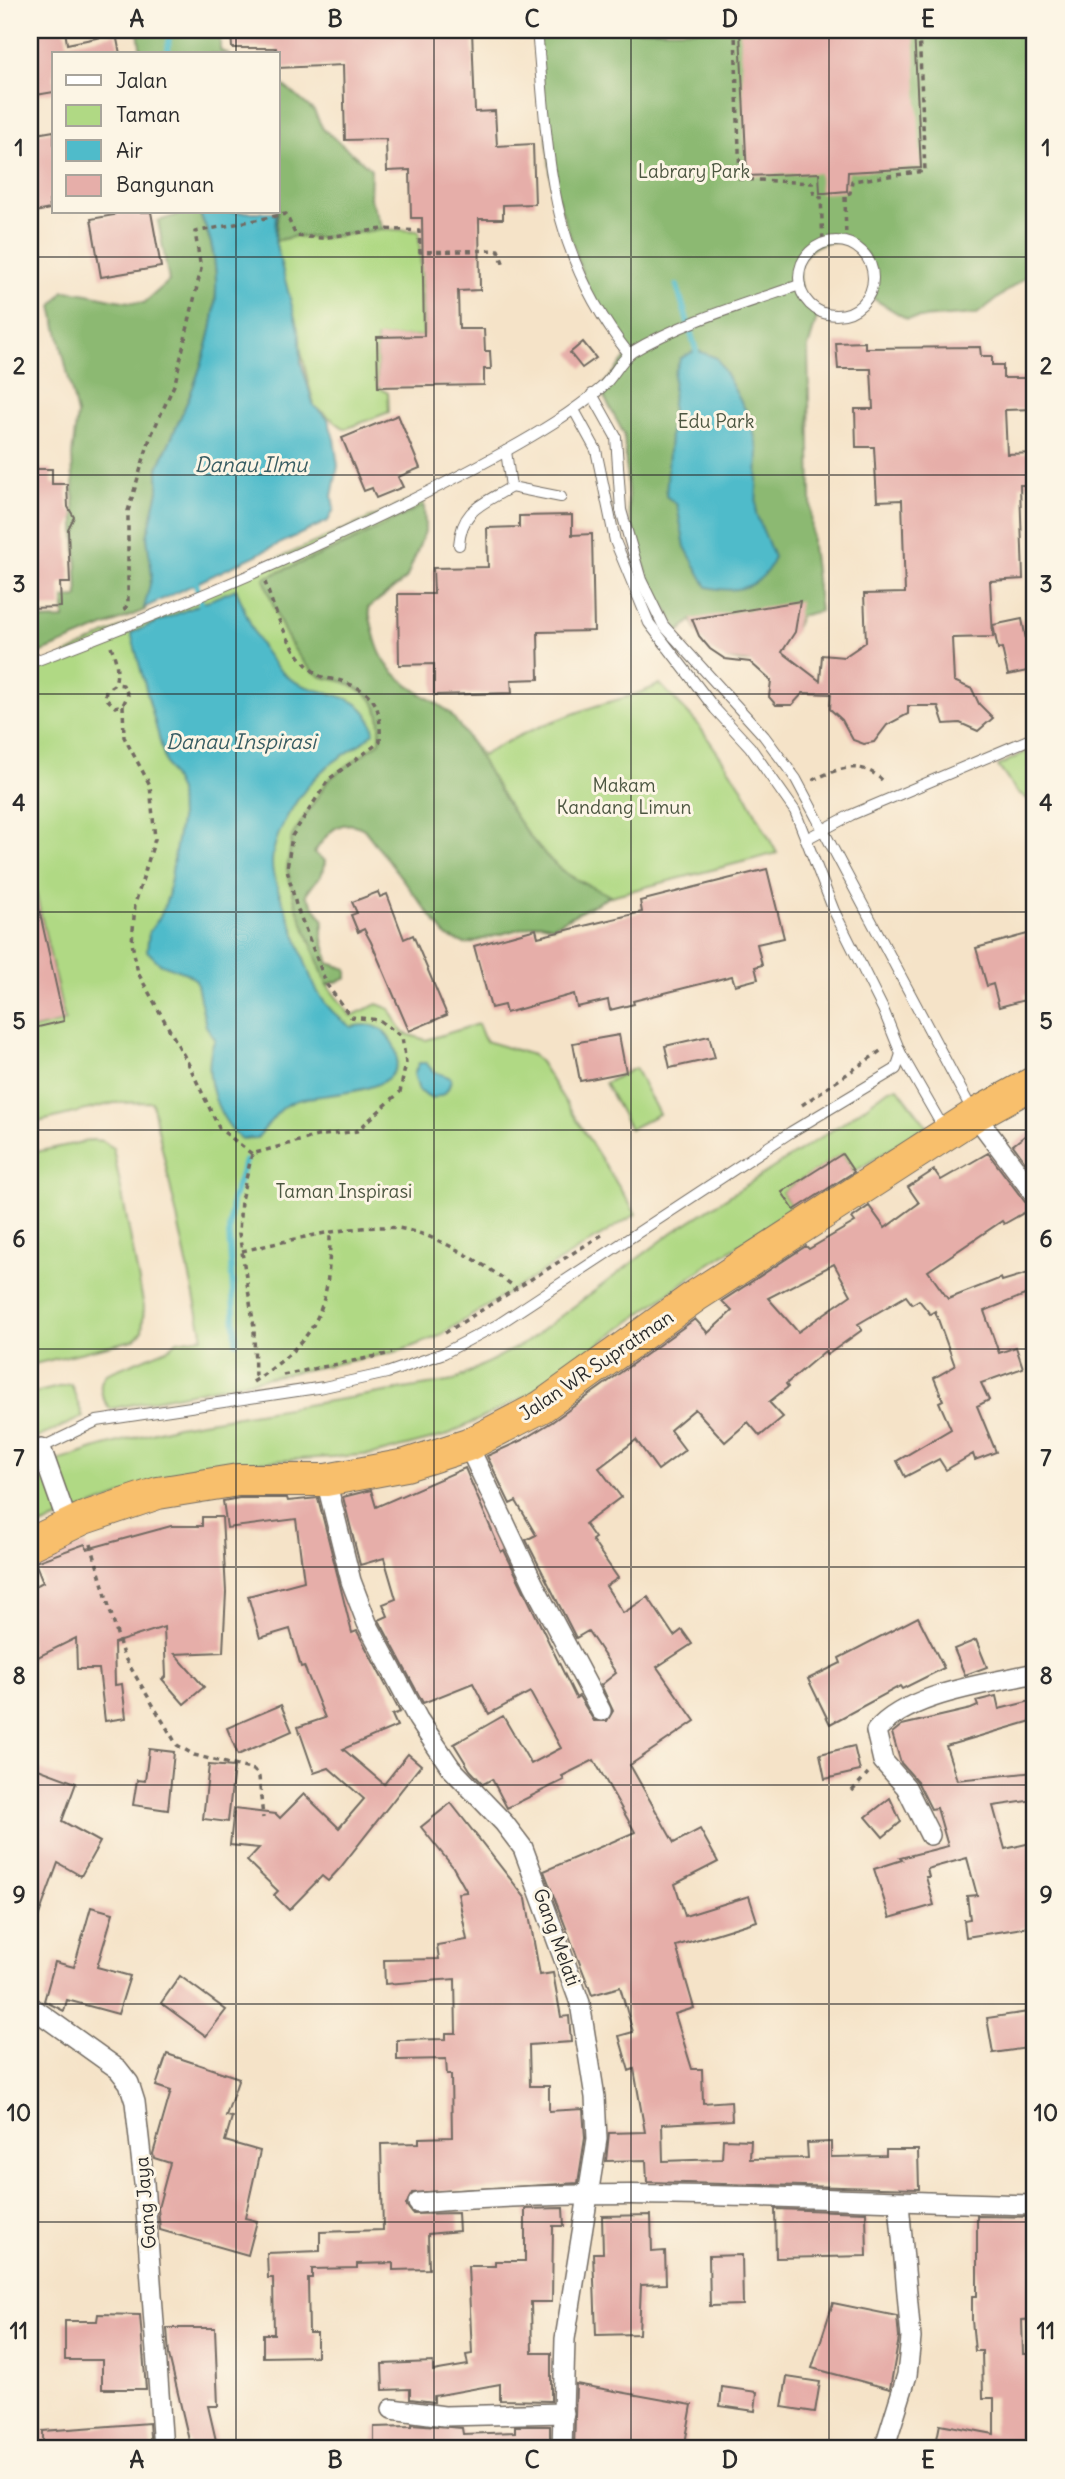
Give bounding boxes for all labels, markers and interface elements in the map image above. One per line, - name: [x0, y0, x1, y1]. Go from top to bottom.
- text: A: [130, 4, 145, 33]
- text: B: [327, 4, 343, 33]
- text: C: [524, 4, 540, 33]
- text: D: [722, 4, 738, 33]
- text: E: [921, 4, 935, 33]
- legend: [52, 52, 280, 214]
- text: Jalan: [116, 67, 167, 94]
- text: Taman: [116, 101, 180, 128]
- text: 1: [14, 133, 24, 162]
- text: 1: [1041, 133, 1051, 162]
- text: Air: [116, 137, 143, 164]
- park label: Labrary Park: [638, 159, 750, 183]
- text: Bangunan: [116, 171, 214, 198]
- text: 2: [13, 351, 26, 380]
- text: 2: [1040, 351, 1053, 380]
- park label: Edu Park: [678, 409, 755, 433]
- water label: Danau Ilmu: [195, 451, 309, 478]
- text: 3: [12, 569, 26, 598]
- text: 3: [1039, 569, 1053, 598]
- water label: Danau Inspirasi: [166, 728, 318, 755]
- park label: Makam Kandang Limun: [557, 773, 691, 819]
- text: 4: [12, 788, 26, 817]
- text: 4: [1039, 788, 1053, 817]
- text: 5: [12, 1006, 26, 1035]
- text: 5: [1039, 1006, 1053, 1035]
- park label: Taman Inspirasi: [276, 1179, 412, 1203]
- text: 6: [12, 1224, 26, 1253]
- text: 6: [1039, 1224, 1053, 1253]
- street label: Jalan WR Supratman: [514, 1305, 678, 1425]
- text: 7: [13, 1443, 25, 1472]
- text: 7: [1040, 1443, 1052, 1472]
- text: 8: [12, 1661, 26, 1690]
- text: 8: [1039, 1661, 1053, 1690]
- text: 9: [12, 1880, 26, 1909]
- text: 9: [1039, 1880, 1053, 1909]
- street label: Gang Melati: [528, 1885, 586, 1989]
- text: 10: [7, 2098, 31, 2127]
- text: 10: [1034, 2098, 1058, 2127]
- street label: Gang Jaya: [129, 2156, 161, 2250]
- text: 11: [10, 2316, 28, 2345]
- text: 11: [1037, 2316, 1055, 2345]
- text: A: [130, 2445, 145, 2474]
- text: B: [327, 2445, 343, 2474]
- text: C: [524, 2445, 540, 2474]
- text: D: [722, 2445, 738, 2474]
- text: E: [921, 2445, 935, 2474]

